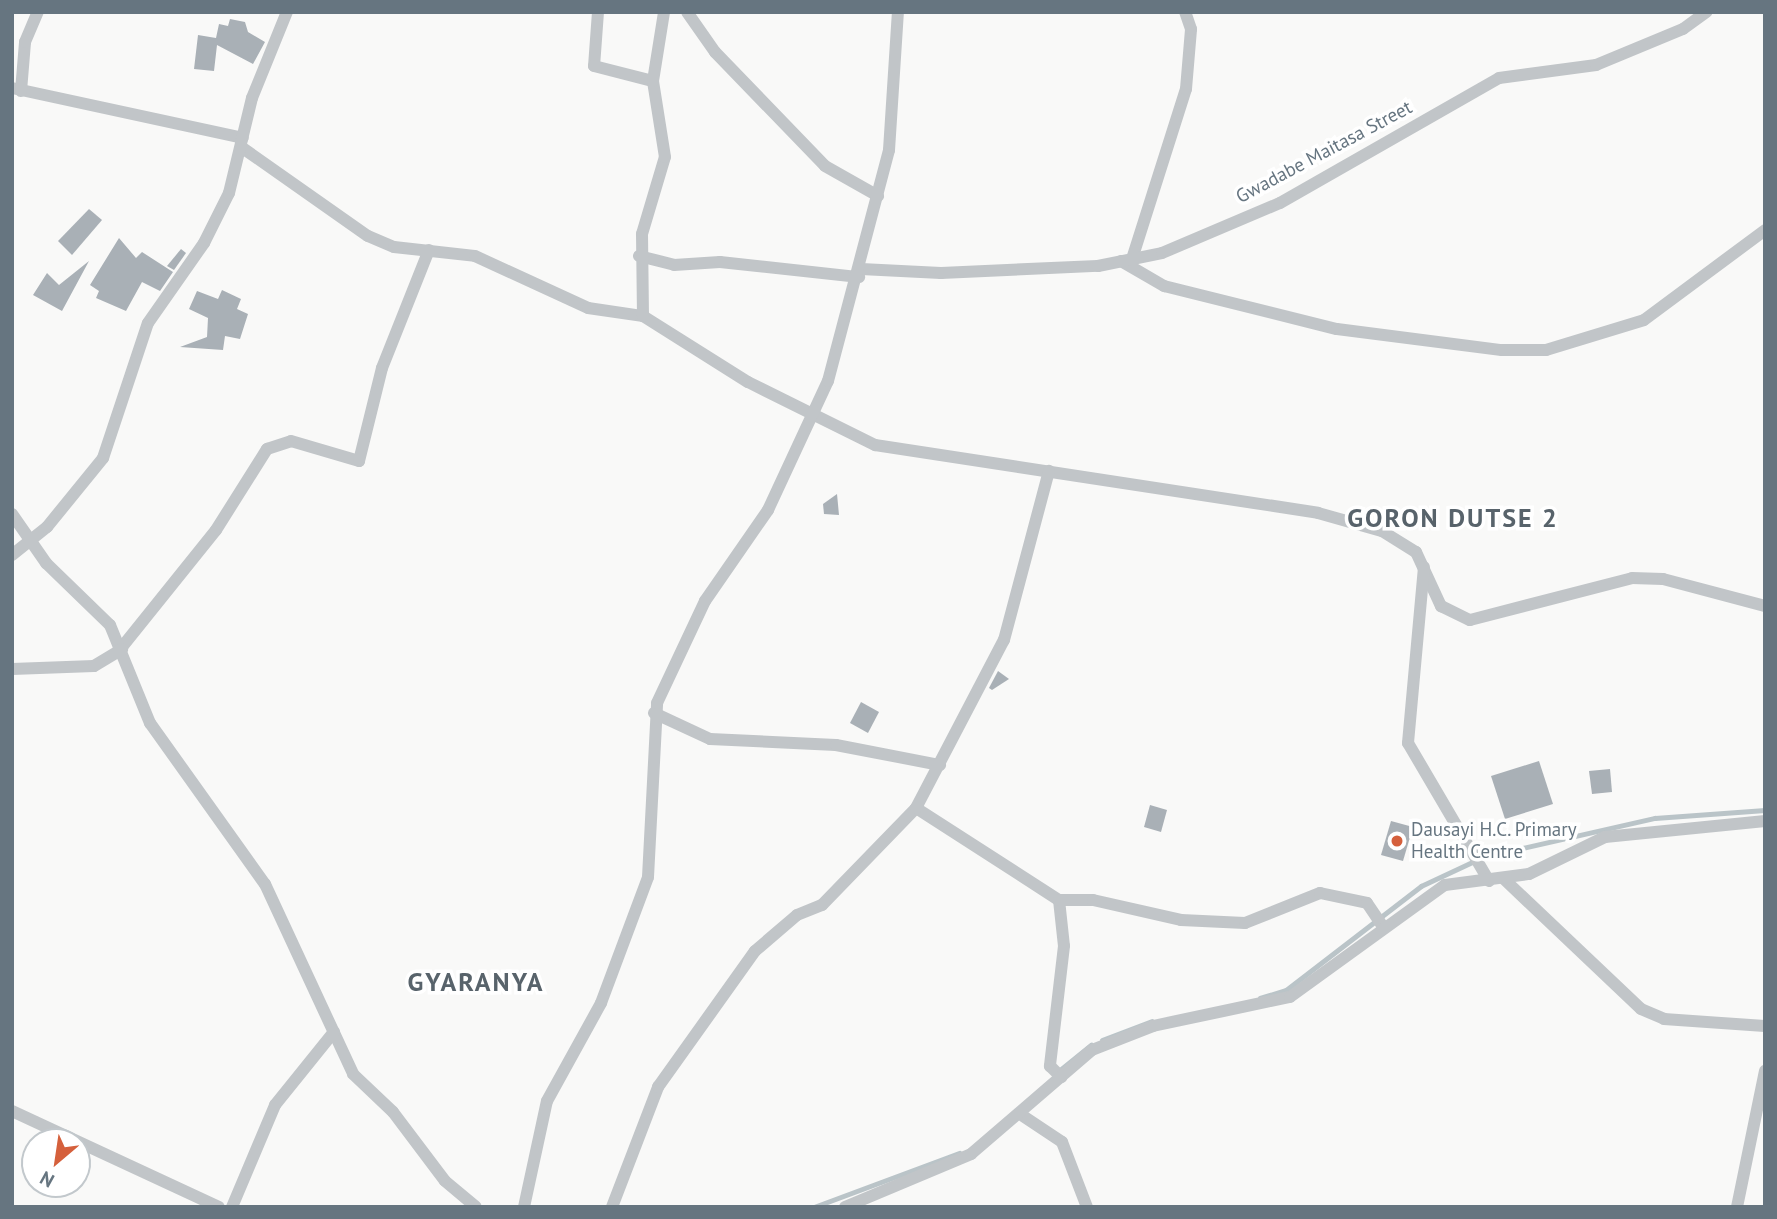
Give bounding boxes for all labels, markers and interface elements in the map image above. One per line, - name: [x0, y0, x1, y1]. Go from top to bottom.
- street label: Gwadabe Maitasa Street: [1232, 96, 1416, 208]
- district label: GORON DUTSE 2: [1349, 502, 1557, 534]
- place label: Dausayi H.C. Primary Health Centre: [1411, 819, 1578, 863]
- marker: Dausayi H.C. Primary Health Centre: [1389, 833, 1405, 849]
- district label: GYARANYA: [408, 966, 544, 998]
- north arrow: [21, 1128, 91, 1198]
- text: N: [36, 1166, 58, 1193]

